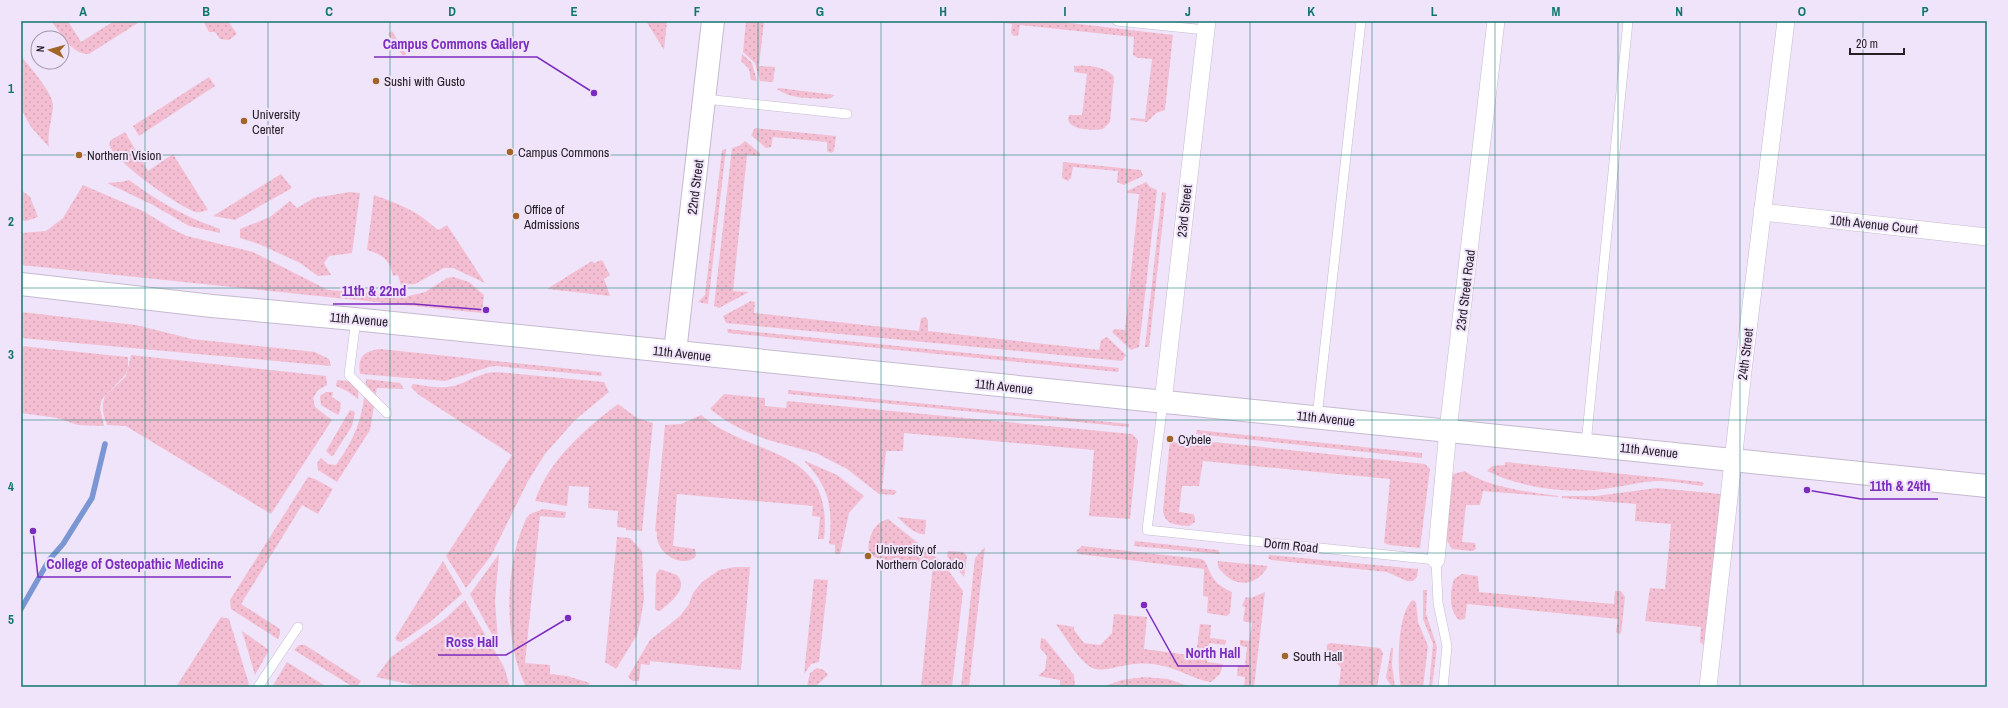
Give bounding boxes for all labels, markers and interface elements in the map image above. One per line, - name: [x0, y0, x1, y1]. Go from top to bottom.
- text: A: [79, 3, 87, 20]
- text: B: [202, 3, 210, 20]
- text: C: [325, 3, 333, 20]
- text: D: [448, 3, 456, 20]
- text: E: [570, 3, 578, 20]
- text: F: [694, 3, 701, 20]
- text: G: [816, 3, 824, 20]
- text: H: [939, 3, 947, 20]
- text: I: [1064, 3, 1067, 20]
- text: J: [1185, 3, 1191, 20]
- text: K: [1307, 3, 1315, 20]
- text: L: [1431, 3, 1438, 20]
- text: M: [1552, 3, 1561, 20]
- text: N: [1675, 3, 1683, 20]
- text: O: [1798, 3, 1806, 20]
- text: P: [1921, 3, 1929, 20]
- north arrow: [30, 30, 70, 70]
- scale bar: [1850, 30, 1904, 56]
- callout: Campus Commons Gallery: [374, 31, 537, 57]
- text: Campus Commons Gallery: [383, 35, 530, 53]
- text: 20 m: [1856, 36, 1878, 52]
- text: N: [33, 45, 47, 53]
- place label: Sushi with Gusto: [384, 73, 465, 90]
- marker: Sushi with Gusto: [371, 76, 381, 86]
- text: 1: [8, 80, 14, 97]
- place label: University Center: [252, 106, 301, 138]
- marker: University Center: [239, 116, 249, 126]
- place label: Campus Commons: [518, 144, 609, 161]
- place label: Northern Vision: [87, 147, 162, 164]
- marker: Campus Commons: [505, 147, 515, 157]
- marker: Northern Vision: [74, 150, 84, 160]
- street label: 22nd Street: [684, 159, 707, 215]
- street label: 23rd Street: [1173, 184, 1196, 238]
- place label: Office of Admissions: [523, 201, 580, 233]
- marker: Office of Admissions: [511, 211, 521, 221]
- street label: 10th Avenue Court: [1829, 211, 1919, 238]
- text: 2: [8, 213, 14, 230]
- street label: 23rd Street Road: [1452, 249, 1479, 331]
- callout: 11th & 22nd: [333, 278, 414, 304]
- text: 11th & 22nd: [342, 282, 406, 300]
- street label: 11th Avenue: [329, 308, 389, 331]
- street label: 24th Street: [1734, 327, 1757, 381]
- street label: 11th Avenue: [652, 342, 712, 365]
- text: 3: [8, 346, 14, 363]
- street label: 11th Avenue: [974, 375, 1034, 398]
- street label: 11th Avenue: [1296, 407, 1356, 430]
- place label: Cybele: [1178, 431, 1211, 448]
- marker: Cybele: [1165, 434, 1175, 444]
- street label: 11th Avenue: [1619, 439, 1679, 462]
- callout: 11th & 24th: [1861, 473, 1938, 499]
- text: 11th & 24th: [1869, 477, 1931, 495]
- text: 4: [8, 478, 14, 495]
- street label: Dorm Road: [1263, 534, 1319, 557]
- place label: University of Northern Colorado: [876, 541, 964, 573]
- callout: College of Osteopathic Medicine: [38, 551, 231, 577]
- marker: University of Northern Colorado: [863, 551, 873, 561]
- text: College of Osteopathic Medicine: [46, 555, 224, 573]
- text: 5: [8, 611, 14, 628]
- callout: Ross Hall: [438, 629, 506, 655]
- text: Ross Hall: [446, 633, 498, 651]
- callout: North Hall: [1178, 640, 1249, 666]
- text: North Hall: [1186, 644, 1240, 662]
- place label: South Hall: [1293, 648, 1342, 665]
- marker: South Hall: [1280, 651, 1290, 661]

